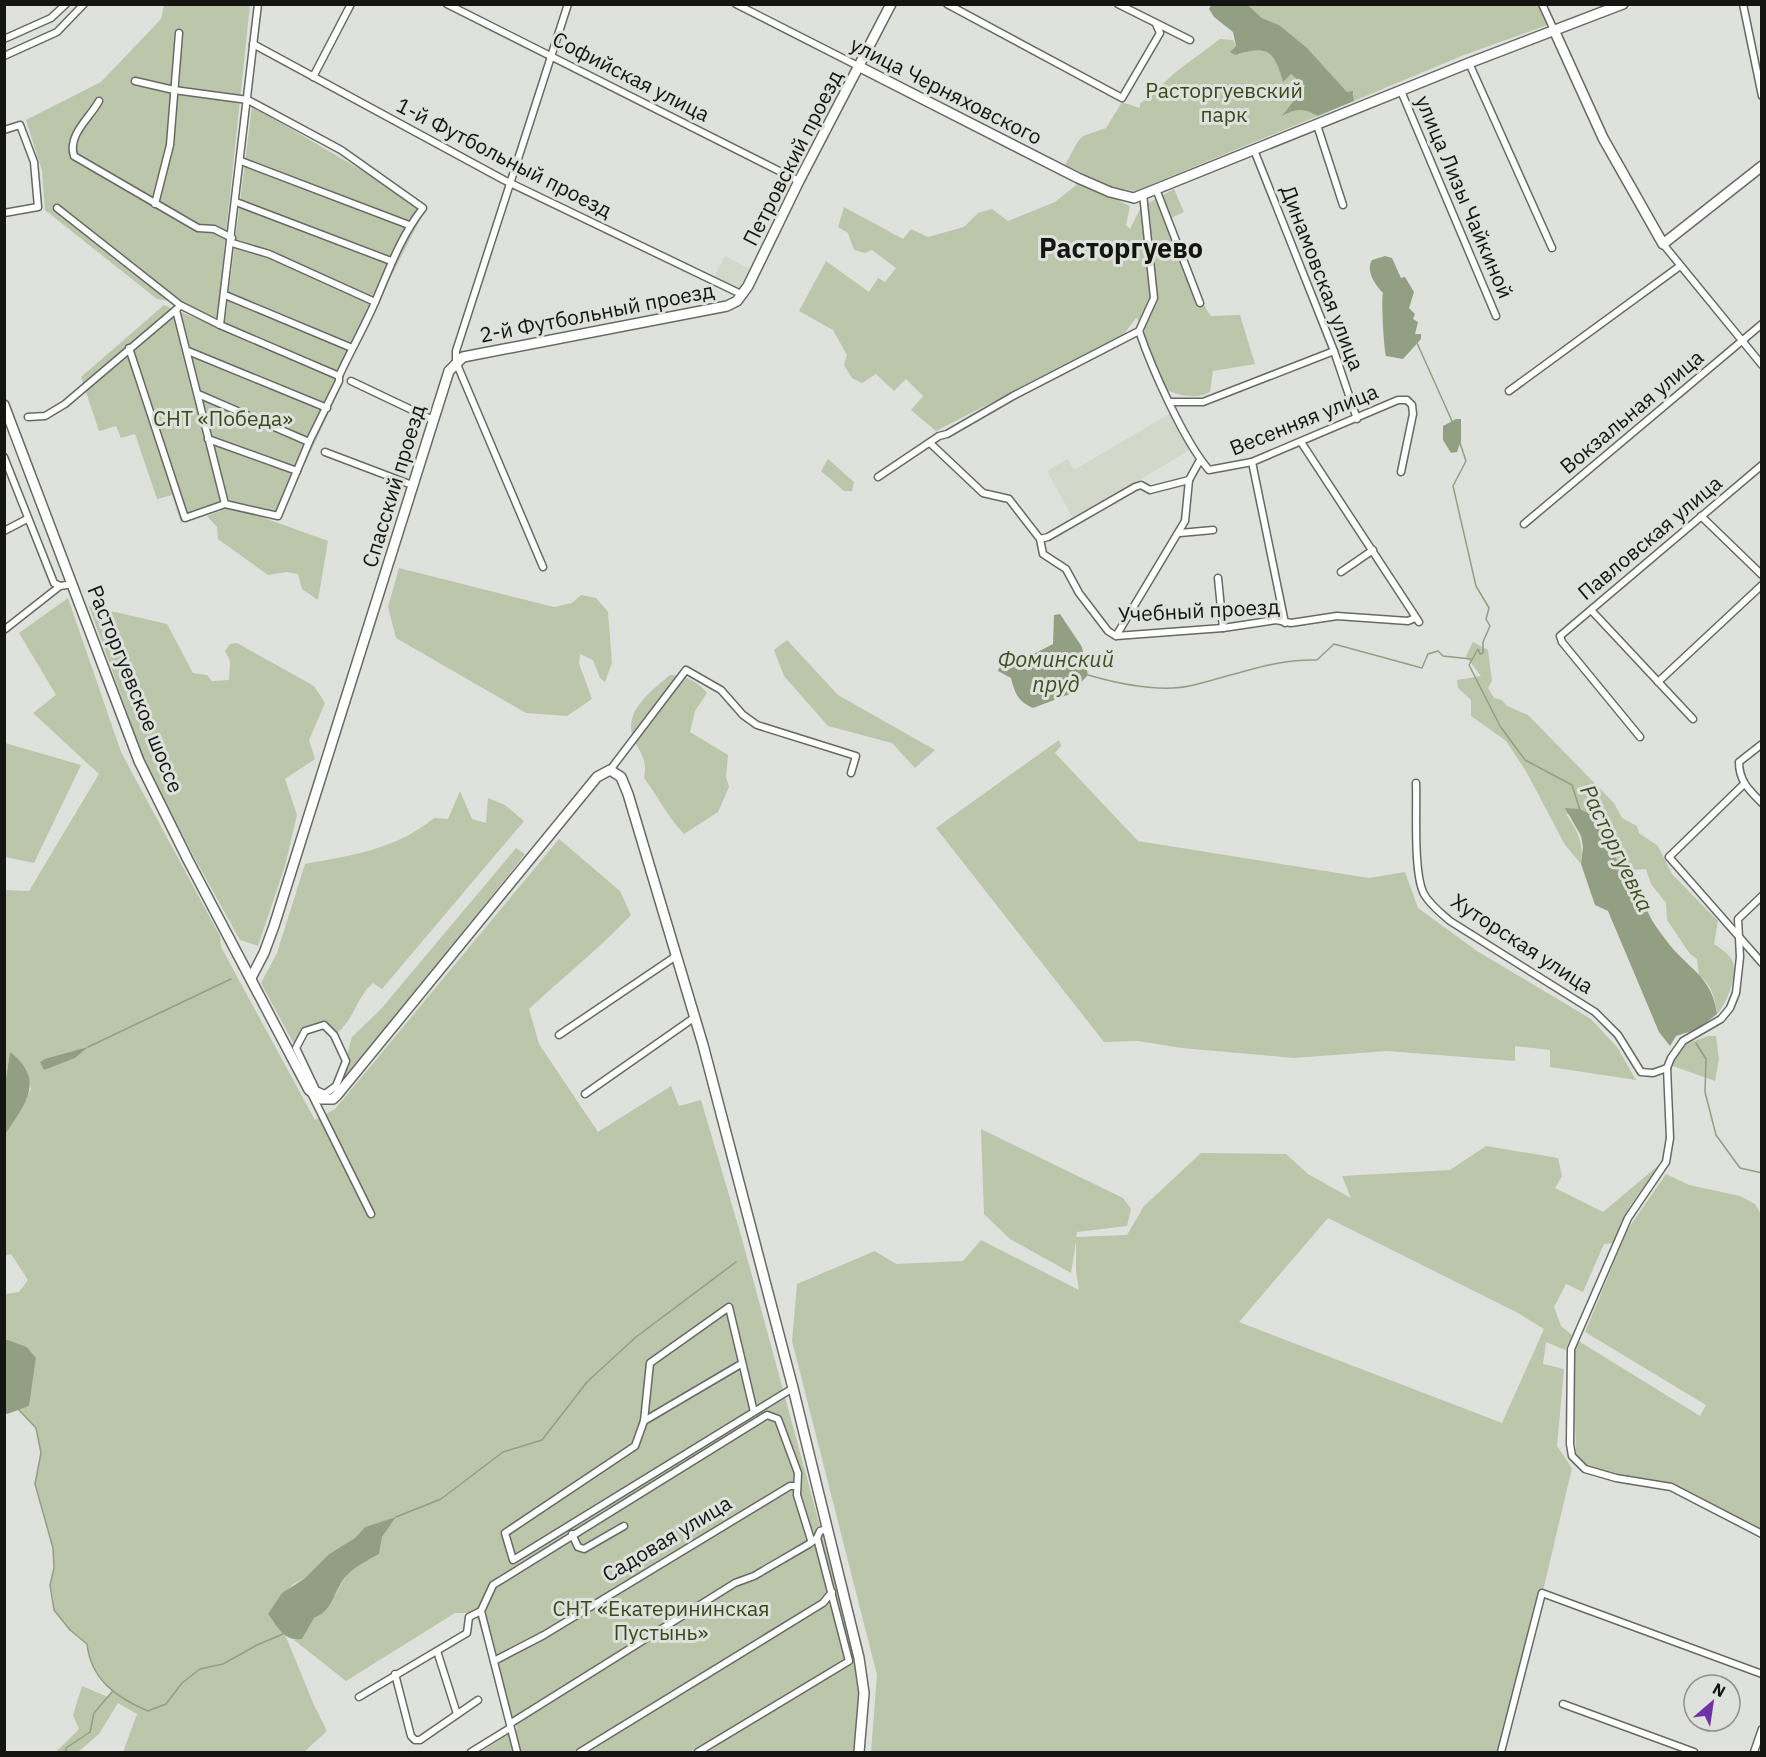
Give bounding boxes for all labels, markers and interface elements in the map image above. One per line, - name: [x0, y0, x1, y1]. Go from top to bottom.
- street label: Софийская улица: [548, 24, 715, 128]
- street label: улица Черняховского: [846, 30, 1047, 151]
- street label: Петровский проезд: [736, 65, 849, 250]
- park label: Расторгуевский парк: [1145, 76, 1303, 128]
- street label: 1-й Футбольный проезд: [392, 90, 617, 224]
- street label: улица Лизы Чайкиной: [1409, 91, 1520, 302]
- street label: Динамовская улица: [1275, 181, 1371, 374]
- district label: Расторгуево: [1039, 230, 1203, 265]
- street label: 2-й Футбольный проезд: [477, 276, 717, 349]
- street label: Вокзальная улица: [1554, 343, 1709, 480]
- street label: Весенняя улица: [1225, 377, 1382, 462]
- street label: Спасский проезд: [355, 401, 431, 571]
- park label: СНТ «Победа»: [153, 404, 293, 432]
- street label: Павловская улица: [1571, 469, 1727, 606]
- street label: Расторгуевское шоссе: [81, 581, 190, 797]
- street label: Учебный проезд: [1117, 592, 1281, 628]
- water label: Фоминский пруд: [998, 644, 1114, 698]
- water label: Расторгуевка: [1574, 780, 1661, 916]
- street label: Хуторская улица: [1446, 887, 1599, 1000]
- street label: Садовая улица: [597, 1488, 736, 1588]
- park label: СНТ «Екатерининская Пустынь»: [552, 1594, 770, 1646]
- north arrow: [1682, 1673, 1742, 1733]
- text: N: [1709, 1678, 1729, 1701]

